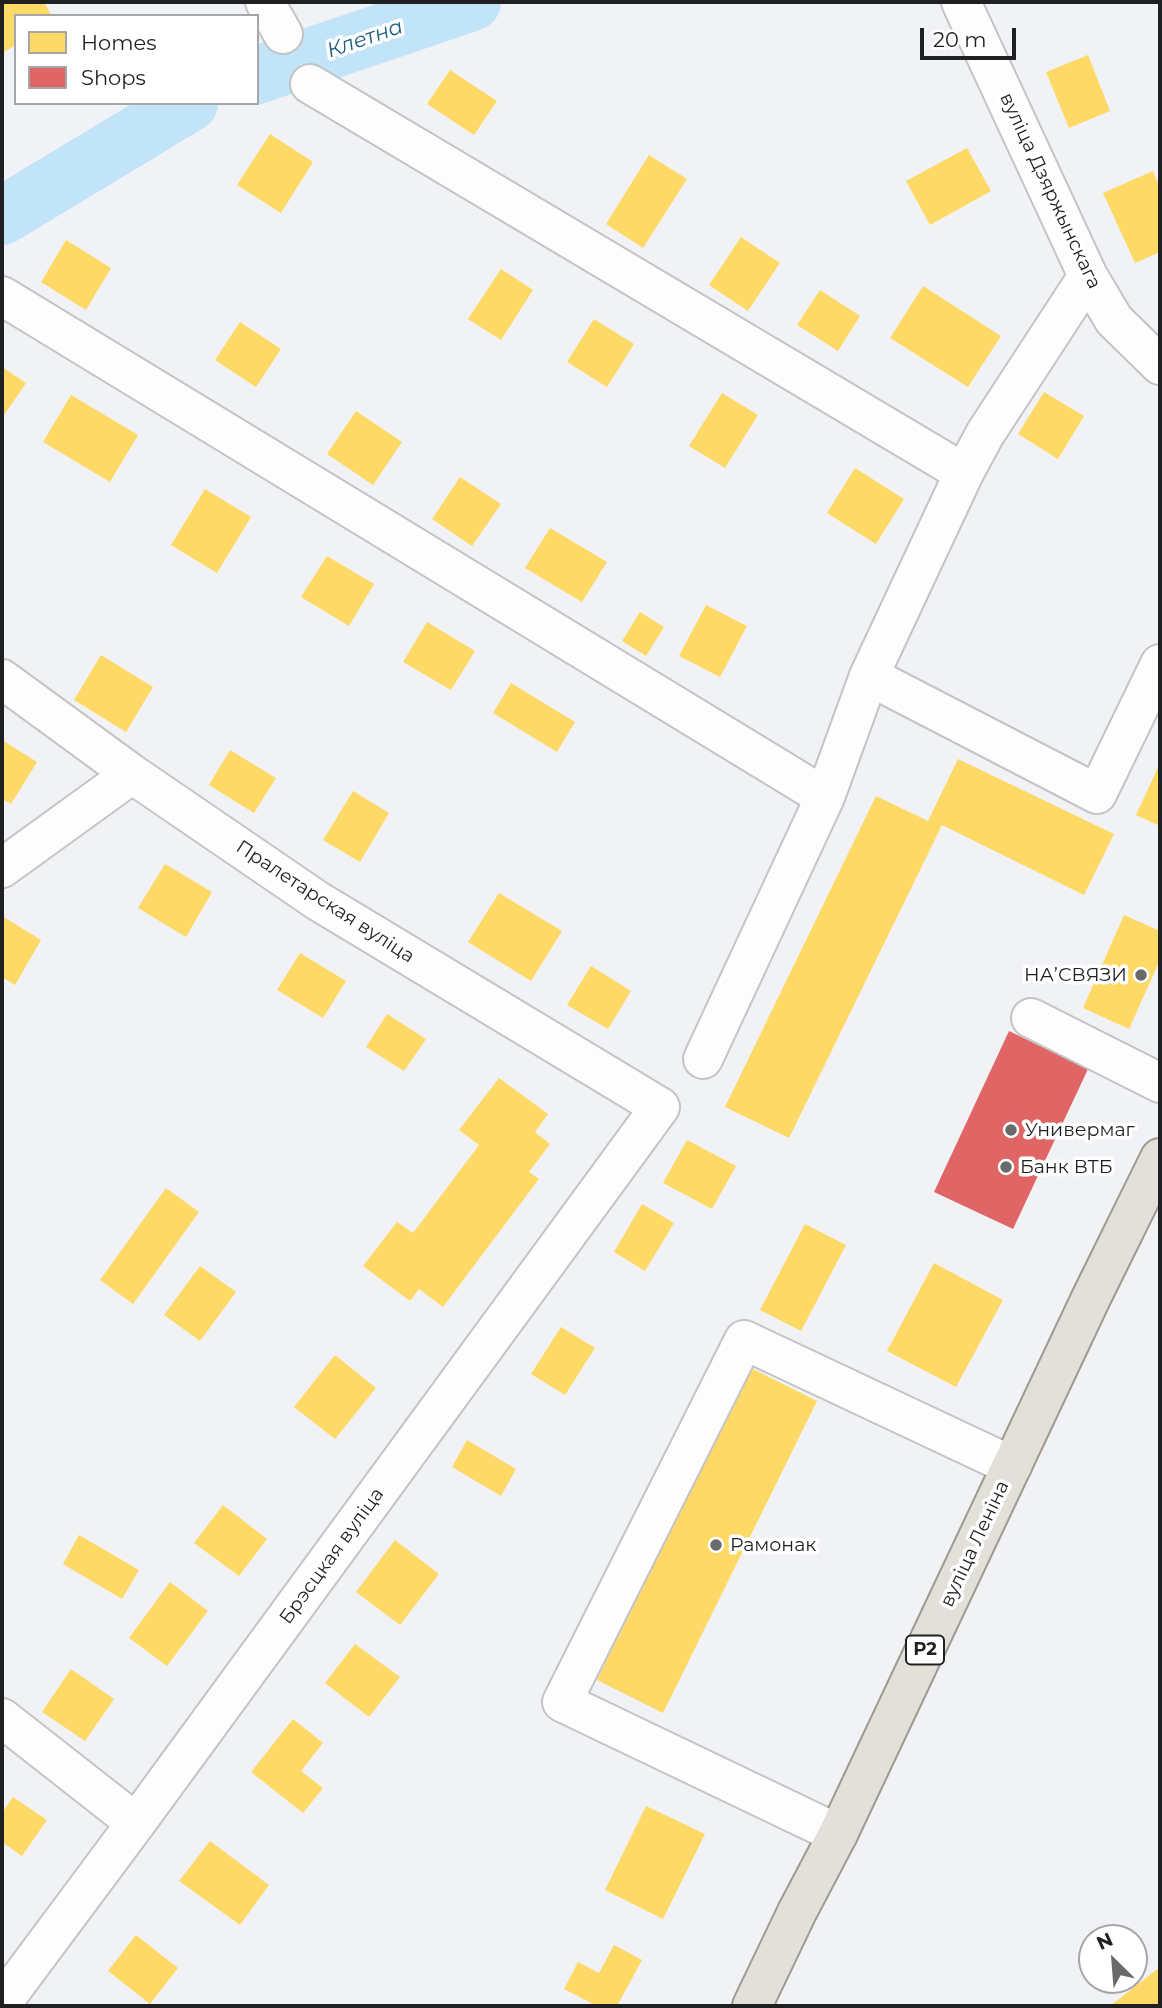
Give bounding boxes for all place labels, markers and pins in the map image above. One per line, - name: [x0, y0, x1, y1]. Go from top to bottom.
- place label: НАʼСВЯЗИ: [1024, 964, 1127, 986]
- marker: НАʼСВЯЗИ: [1133, 967, 1149, 983]
- place label: Универмаг: [1025, 1119, 1135, 1141]
- marker: Универмаг: [1003, 1122, 1019, 1138]
- place label: Банк ВТБ: [1020, 1156, 1113, 1178]
- marker: Банк ВТБ: [998, 1159, 1014, 1175]
- place label: Рамонак: [730, 1534, 816, 1556]
- marker: Рамонак: [708, 1537, 724, 1553]

